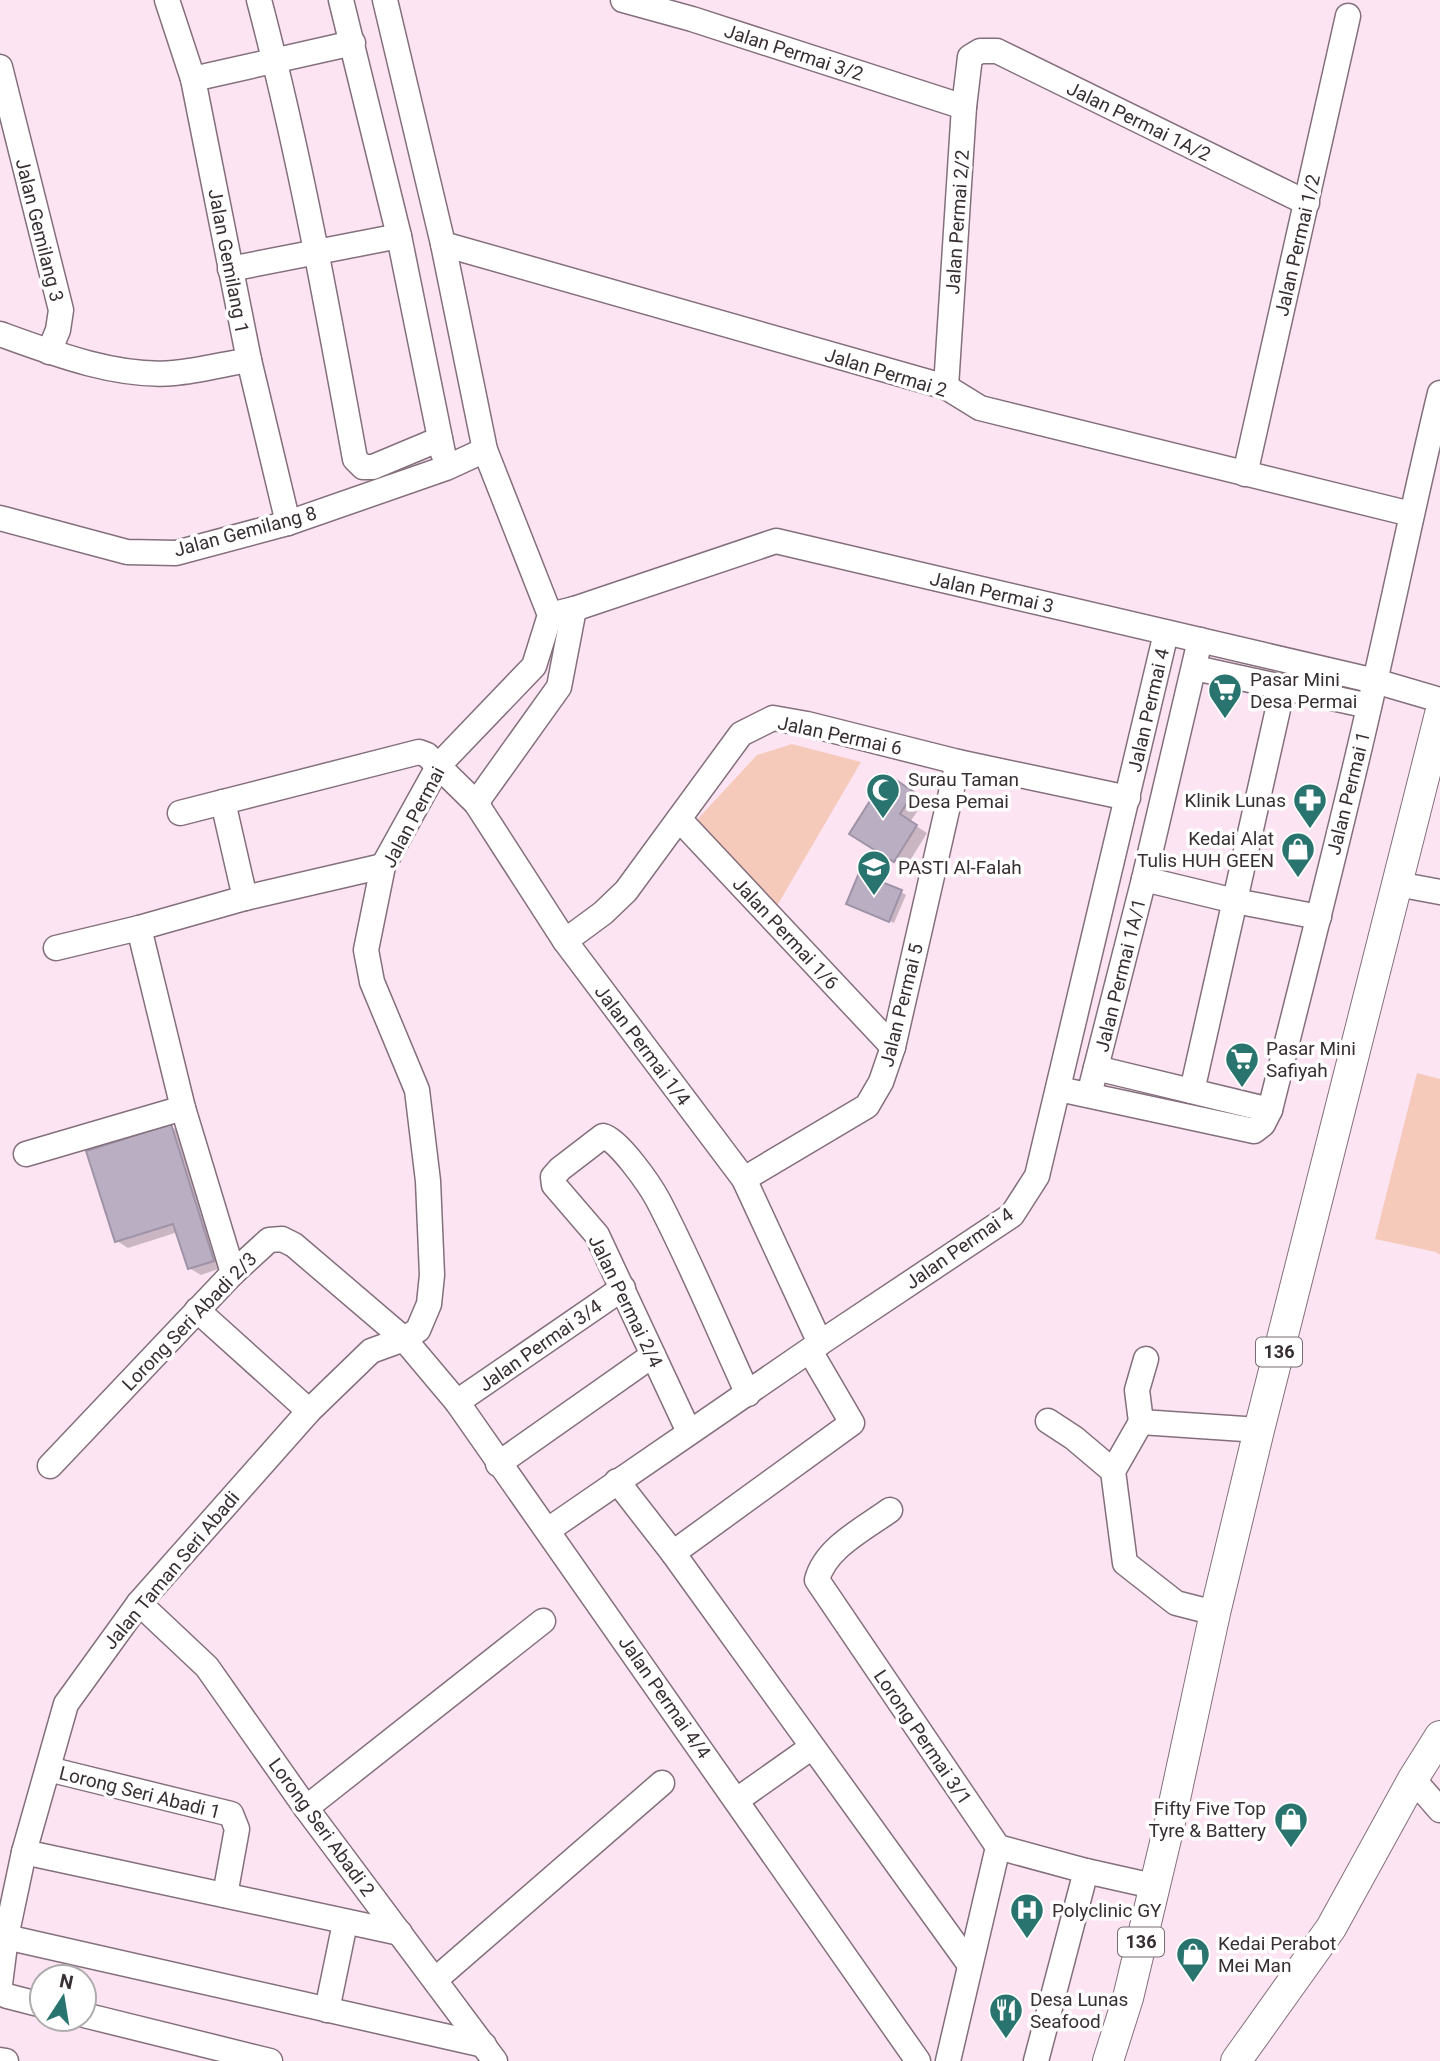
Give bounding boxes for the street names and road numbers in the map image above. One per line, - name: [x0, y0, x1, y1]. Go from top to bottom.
- street label: Jalan Permai 3/2: [721, 19, 866, 86]
- street label: Jalan Permai 1A/2: [1063, 77, 1215, 166]
- street label: Jalan Permai 2/2: [941, 149, 974, 295]
- street label: Jalan Gemilang 3: [11, 156, 68, 304]
- street label: Jalan Permai 1/2: [1270, 172, 1325, 318]
- street label: Jalan Gemilang 1: [203, 187, 254, 335]
- street label: Jalan Permai 2: [822, 343, 950, 402]
- street label: Jalan Gemilang 8: [171, 501, 319, 562]
- street label: Jalan Permai 3: [928, 567, 1056, 618]
- street label: Jalan Permai 4: [1123, 646, 1174, 774]
- street label: Jalan Permai 6: [776, 711, 904, 760]
- street label: Jalan Permai 1: [1322, 729, 1375, 857]
- street label: Jalan Permai: [377, 763, 450, 872]
- street label: Jalan Permai 1/6: [728, 873, 843, 994]
- street label: Jalan Permai 1A/1: [1090, 896, 1151, 1054]
- street label: Jalan Permai 5: [875, 941, 928, 1069]
- street label: Jalan Permai 1/4: [590, 981, 696, 1110]
- street label: Jalan Permai 4: [901, 1203, 1018, 1294]
- street label: Jalan Permai 2/4: [583, 1231, 668, 1372]
- street label: Lorong Seri Abadi 2/3: [117, 1247, 261, 1395]
- street label: Jalan Permai 3/4: [474, 1294, 606, 1396]
- road number: 136: [1256, 1338, 1302, 1366]
- street label: Jalan Taman Seri Abadi: [99, 1487, 244, 1654]
- street label: Jalan Permai 4/4: [614, 1631, 716, 1763]
- street label: Lorong Permai 3/1: [869, 1665, 976, 1809]
- street label: Lorong Seri Abadi 2: [264, 1754, 379, 1901]
- street label: Lorong Seri Abadi 1: [57, 1761, 223, 1824]
- road number: 136: [1118, 1928, 1164, 1956]

